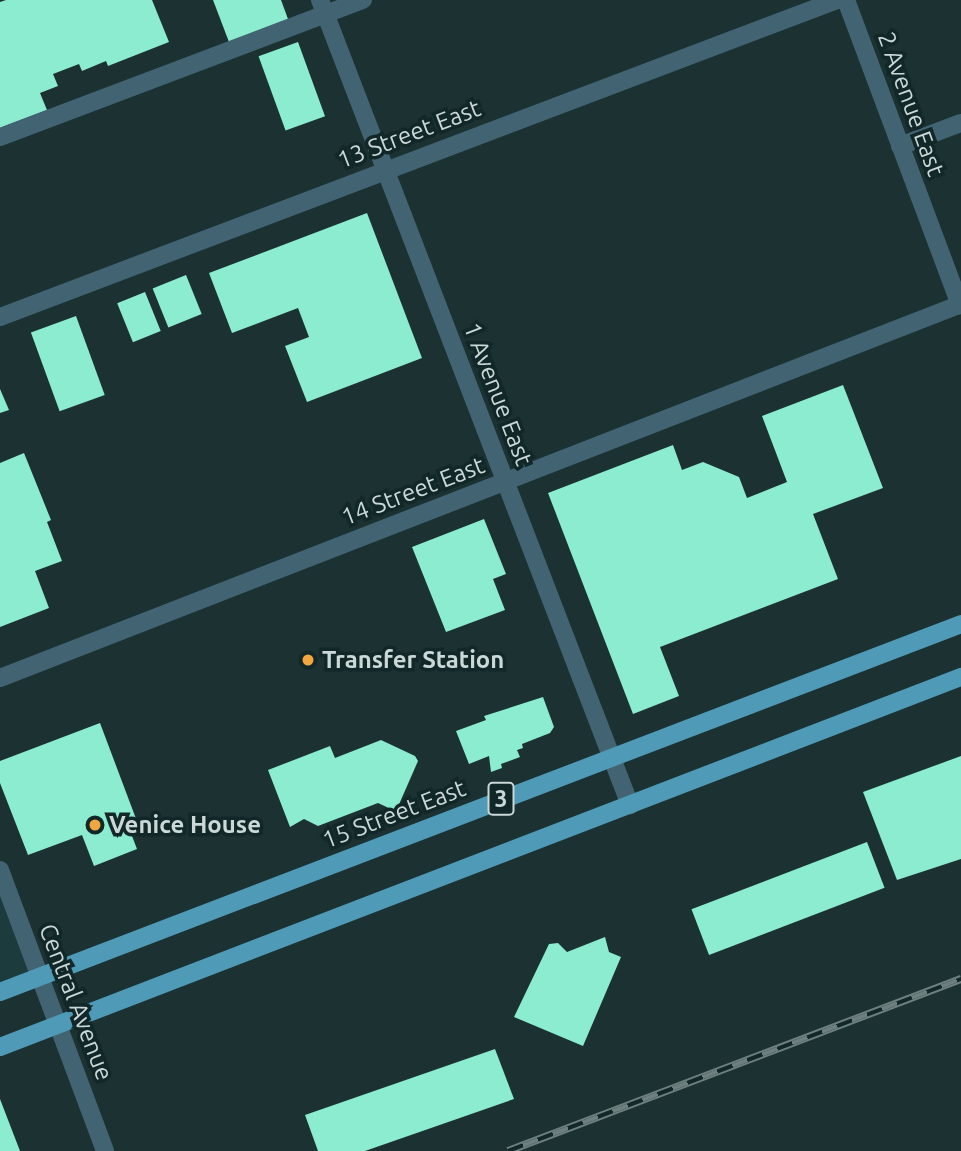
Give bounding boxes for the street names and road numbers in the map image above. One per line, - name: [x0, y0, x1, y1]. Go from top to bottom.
- street label: 2 Avenue East: [872, 28, 950, 180]
- street label: 13 Street East: [333, 94, 485, 174]
- street label: 1 Avenue East: [457, 318, 539, 470]
- street label: 14 Street East: [337, 451, 489, 531]
- street label: 15 Street East: [318, 774, 470, 854]
- road number: 3: [487, 779, 515, 818]
- street label: Central Avenue: [33, 920, 119, 1084]

